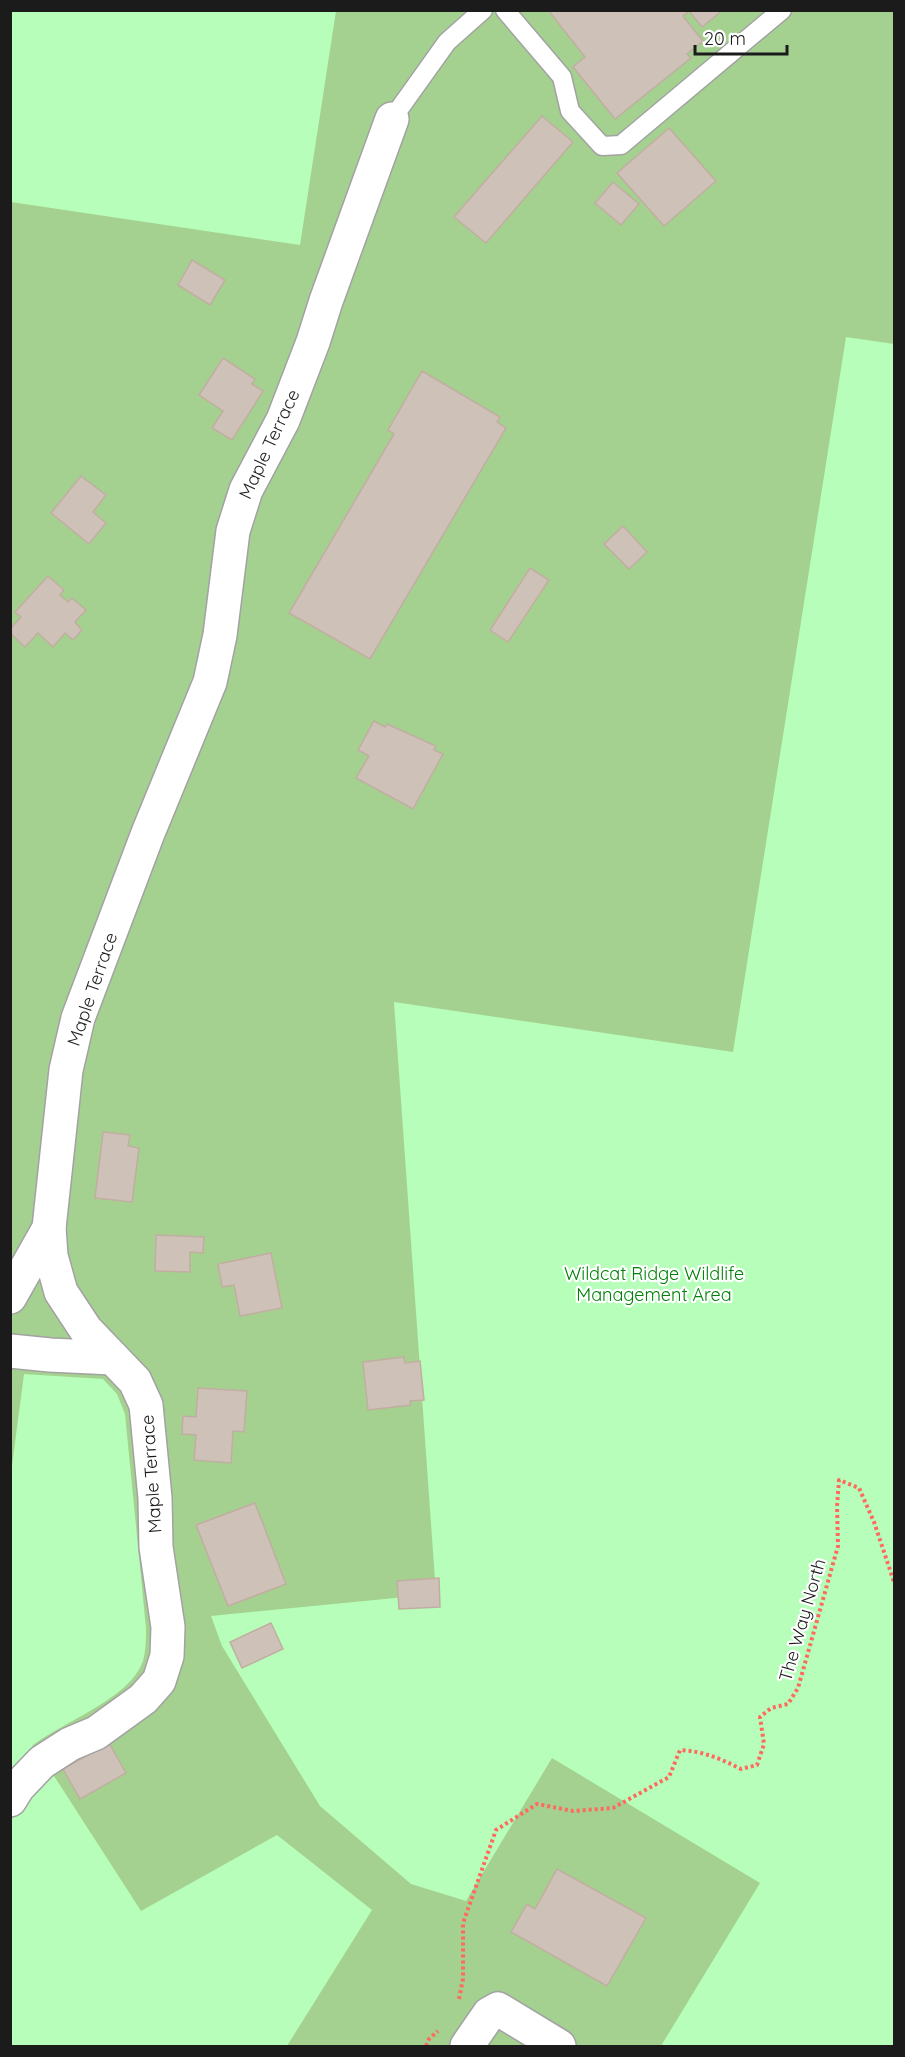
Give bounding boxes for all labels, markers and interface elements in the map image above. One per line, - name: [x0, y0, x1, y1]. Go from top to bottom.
- scale bar: [695, 18, 786, 56]
- text: 20 m: [704, 27, 746, 50]
- street label: Maple Terrace: [233, 385, 305, 503]
- street label: Maple Terrace: [62, 929, 122, 1049]
- park label: Wildcat Ridge Wildlife Management Area: [564, 1262, 744, 1306]
- street label: Maple Terrace: [135, 1414, 167, 1534]
- street label: The Way North: [773, 1556, 831, 1684]

